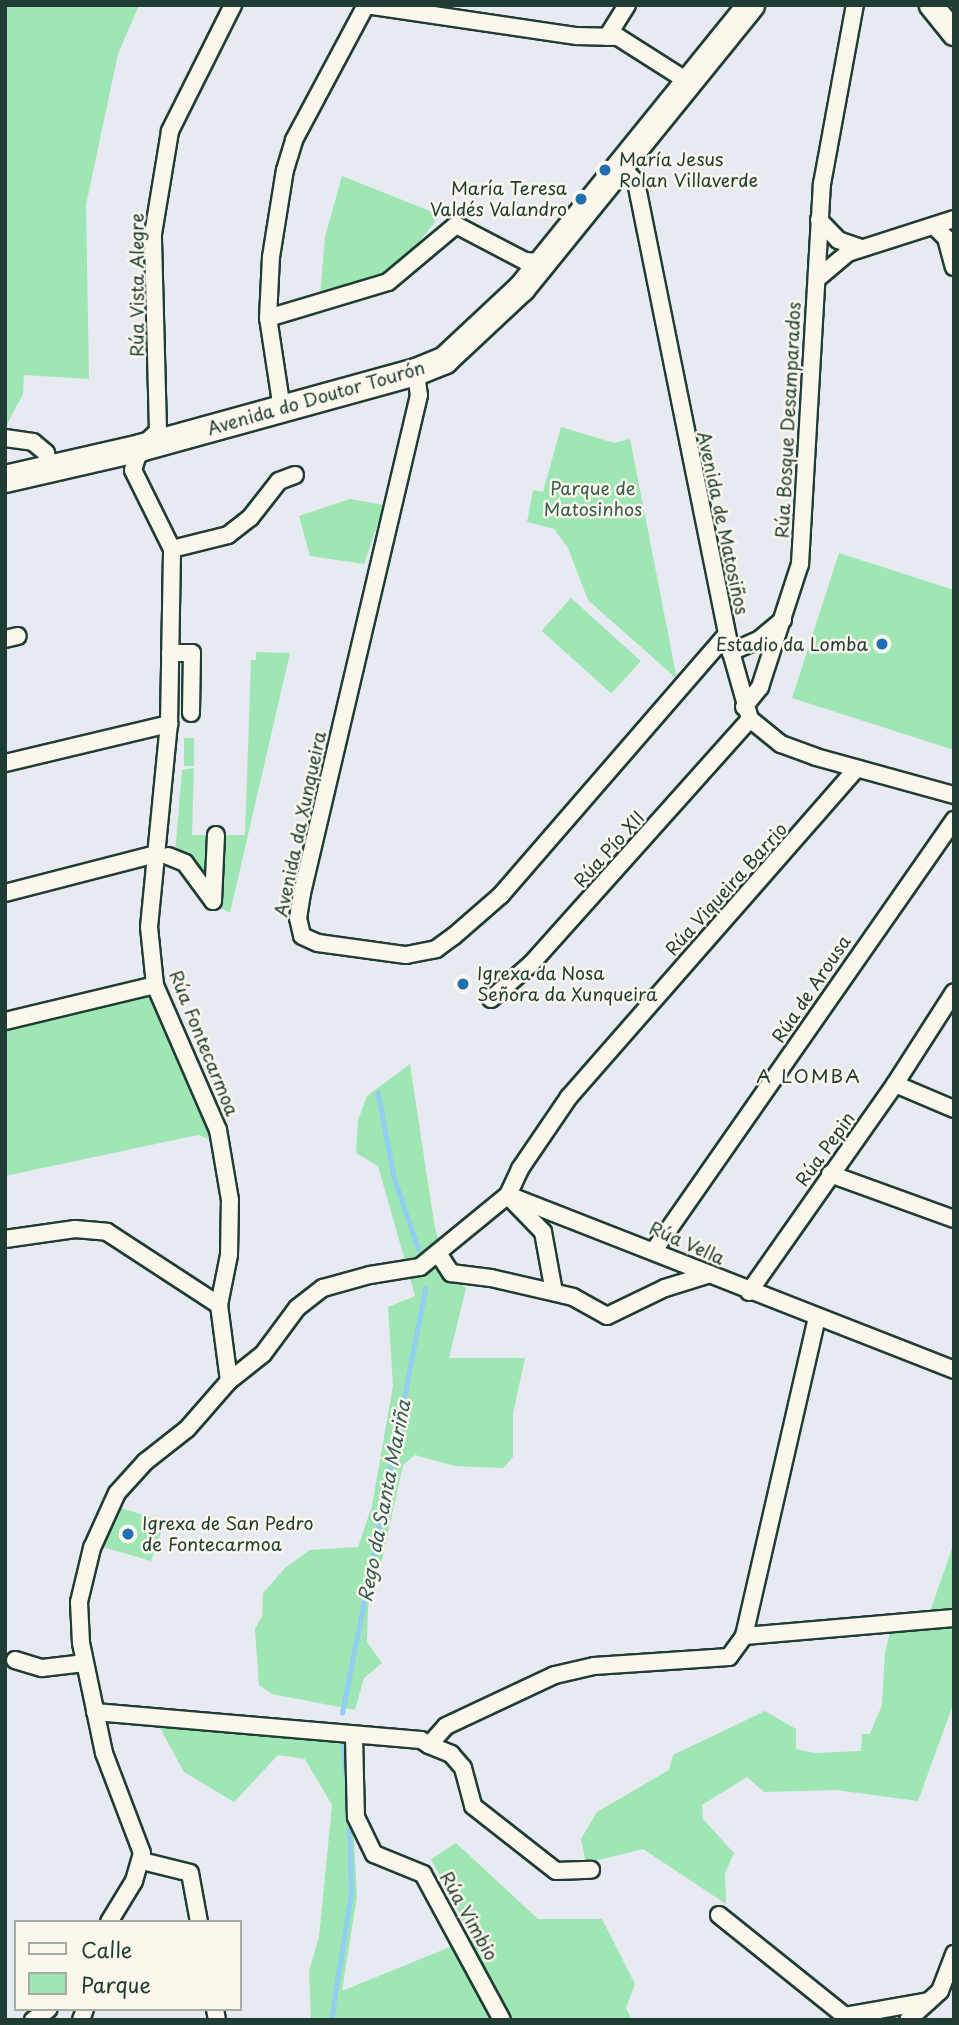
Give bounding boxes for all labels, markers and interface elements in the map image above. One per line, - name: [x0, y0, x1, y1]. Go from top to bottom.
- place label: María Jesus Rolan Villaverde: [619, 149, 758, 192]
- marker: María Jesus Rolan Villaverde: [597, 162, 613, 178]
- place label: María Teresa Valdés Valandro: [429, 178, 567, 220]
- marker: María Teresa Valdés Valandro: [573, 191, 589, 207]
- street label: Rúa Vista Alegre: [126, 212, 148, 358]
- street label: Rúa Bosque Desamparados: [771, 301, 805, 539]
- street label: Avenida do Doutor Tourón: [204, 356, 428, 440]
- street label: Avenida de Matosiños: [693, 429, 753, 617]
- park label: Parque de Matosinhos: [544, 478, 642, 520]
- place label: Estadio da Lomba: [714, 633, 868, 655]
- marker: Estadio da Lomba: [874, 636, 890, 652]
- street label: Avenida da Xunqueira: [270, 730, 330, 918]
- street label: Rúa Pío XII: [569, 806, 649, 892]
- street label: Rúa Viqueira Barrio: [661, 818, 791, 960]
- street label: Rúa de Arousa: [767, 930, 855, 1048]
- place label: Igrexa da Nosa Señora da Xunqueira: [477, 963, 658, 1006]
- street label: Rúa Fontecarmoa: [165, 967, 243, 1119]
- marker: Igrexa da Nosa Señora da Xunqueira: [455, 976, 471, 992]
- district label: A LOMBA: [758, 1065, 860, 1087]
- street label: Rúa Pepin: [791, 1108, 859, 1190]
- street label: Rúa Vella: [645, 1217, 729, 1269]
- water label: Rego da Santa Mariña: [353, 1398, 415, 1604]
- place label: Igrexa de San Pedro de Fontecarmoa: [142, 1513, 314, 1556]
- marker: Igrexa de San Pedro de Fontecarmoa: [120, 1526, 136, 1542]
- street label: Rúa Vimbio: [435, 1867, 503, 1965]
- legend: [14, 1920, 242, 2011]
- text: Calle: [81, 1933, 132, 1965]
- text: Parque: [81, 1968, 151, 2000]

